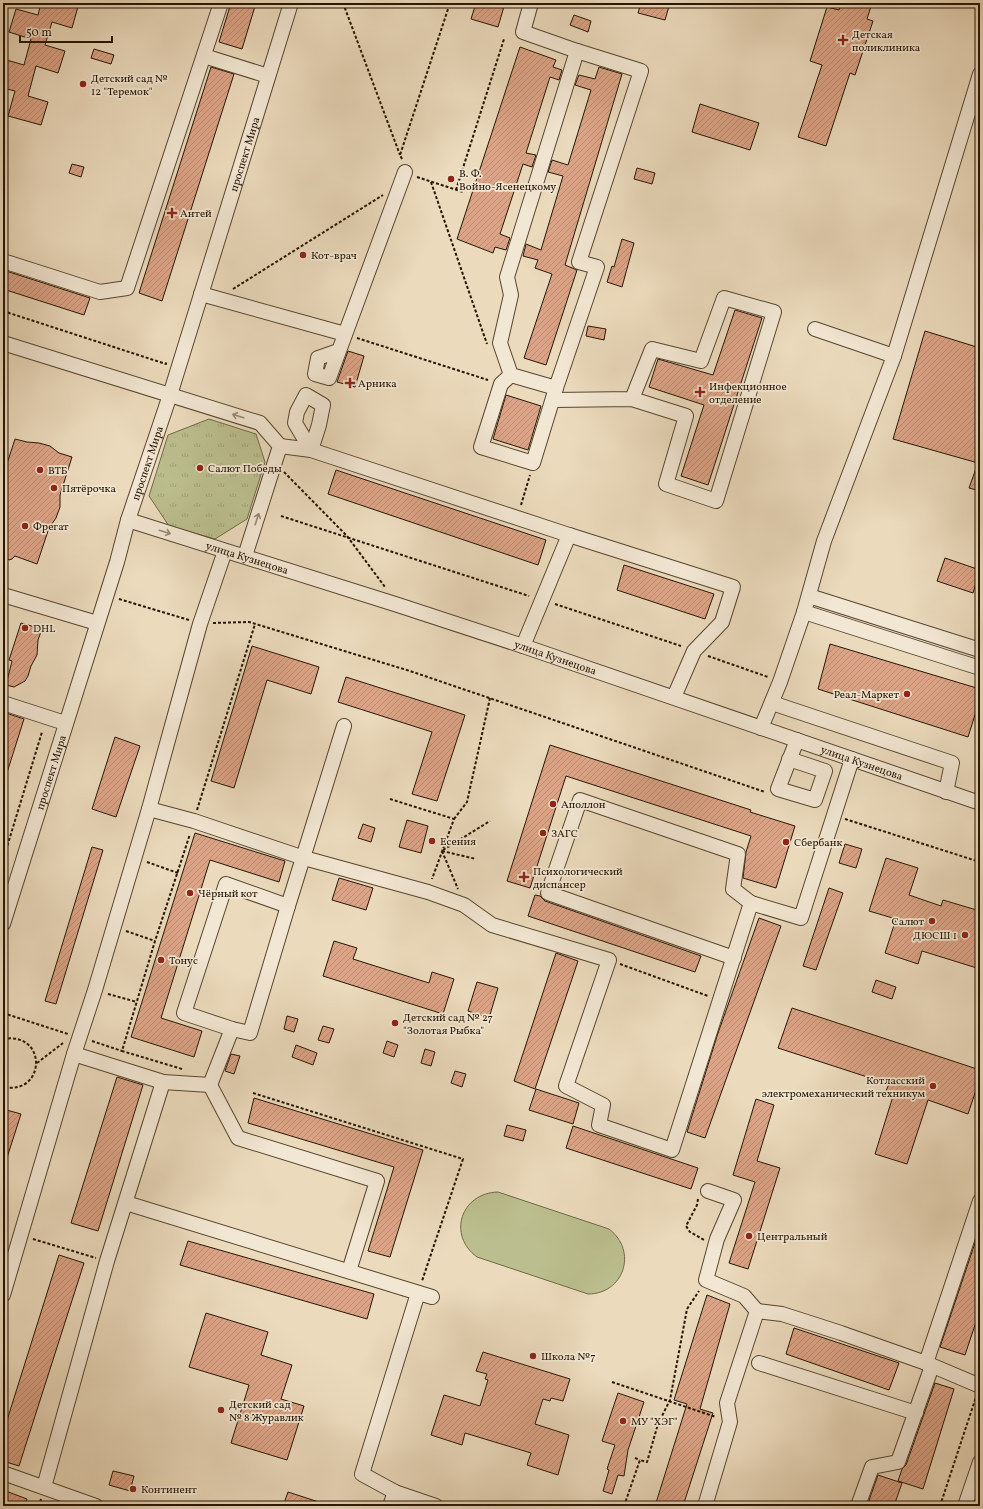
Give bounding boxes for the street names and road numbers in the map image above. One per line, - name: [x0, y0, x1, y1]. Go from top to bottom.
- street label: проспект Мира: [227, 115, 265, 194]
- street label: проспект Мира: [129, 424, 168, 503]
- street label: улица Кузнецова: [204, 539, 291, 579]
- street label: улица Кузнецова: [512, 638, 599, 680]
- street label: проспект Мира: [33, 733, 71, 812]
- street label: улица Кузнецова: [818, 743, 905, 785]

